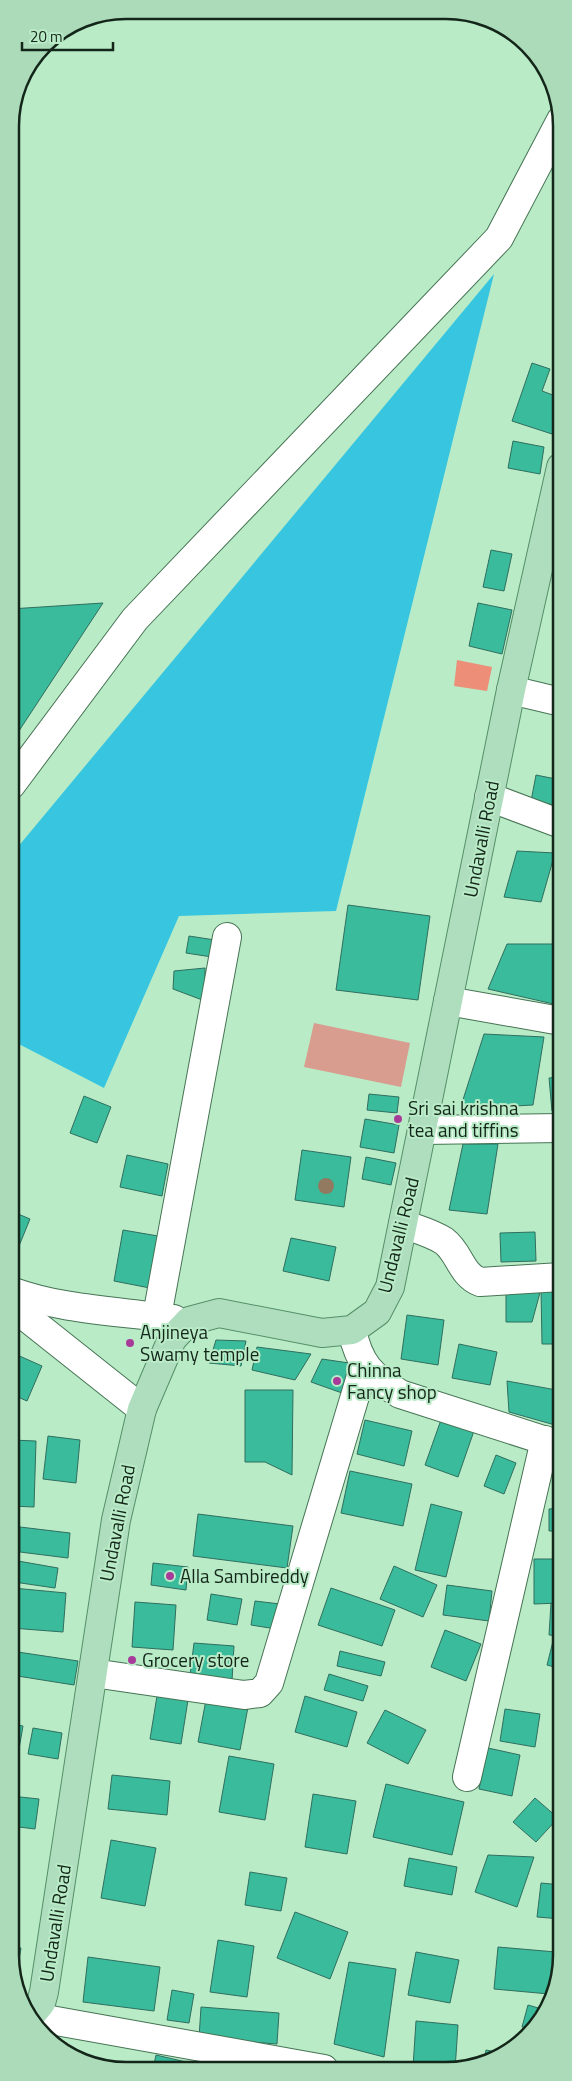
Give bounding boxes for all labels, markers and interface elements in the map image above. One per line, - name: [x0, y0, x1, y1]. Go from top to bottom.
- scale bar: [22, 20, 114, 52]
- text: 20 m: [30, 25, 63, 48]
- street label: Undavalli Road: [455, 778, 506, 900]
- place label: Sri sai krishna tea and tiffins: [408, 1093, 519, 1144]
- marker: Sri sai krishna tea and tiffins: [392, 1113, 404, 1125]
- street label: Undavalli Road: [369, 1174, 426, 1296]
- place label: Anjineya Swamy temple: [140, 1317, 259, 1368]
- marker: Anjineya Swamy temple: [124, 1337, 136, 1349]
- place label: Chinna Fancy shop: [347, 1355, 437, 1406]
- marker: Chinna Fancy shop: [331, 1375, 343, 1387]
- street label: Undavalli Road: [91, 1462, 142, 1584]
- place label: Alla Sambireddy: [180, 1561, 309, 1590]
- marker: Alla Sambireddy: [164, 1570, 176, 1582]
- place label: Grocery store: [142, 1645, 249, 1674]
- marker: Grocery store: [126, 1654, 138, 1666]
- street label: Undavalli Road: [31, 1862, 78, 1984]

